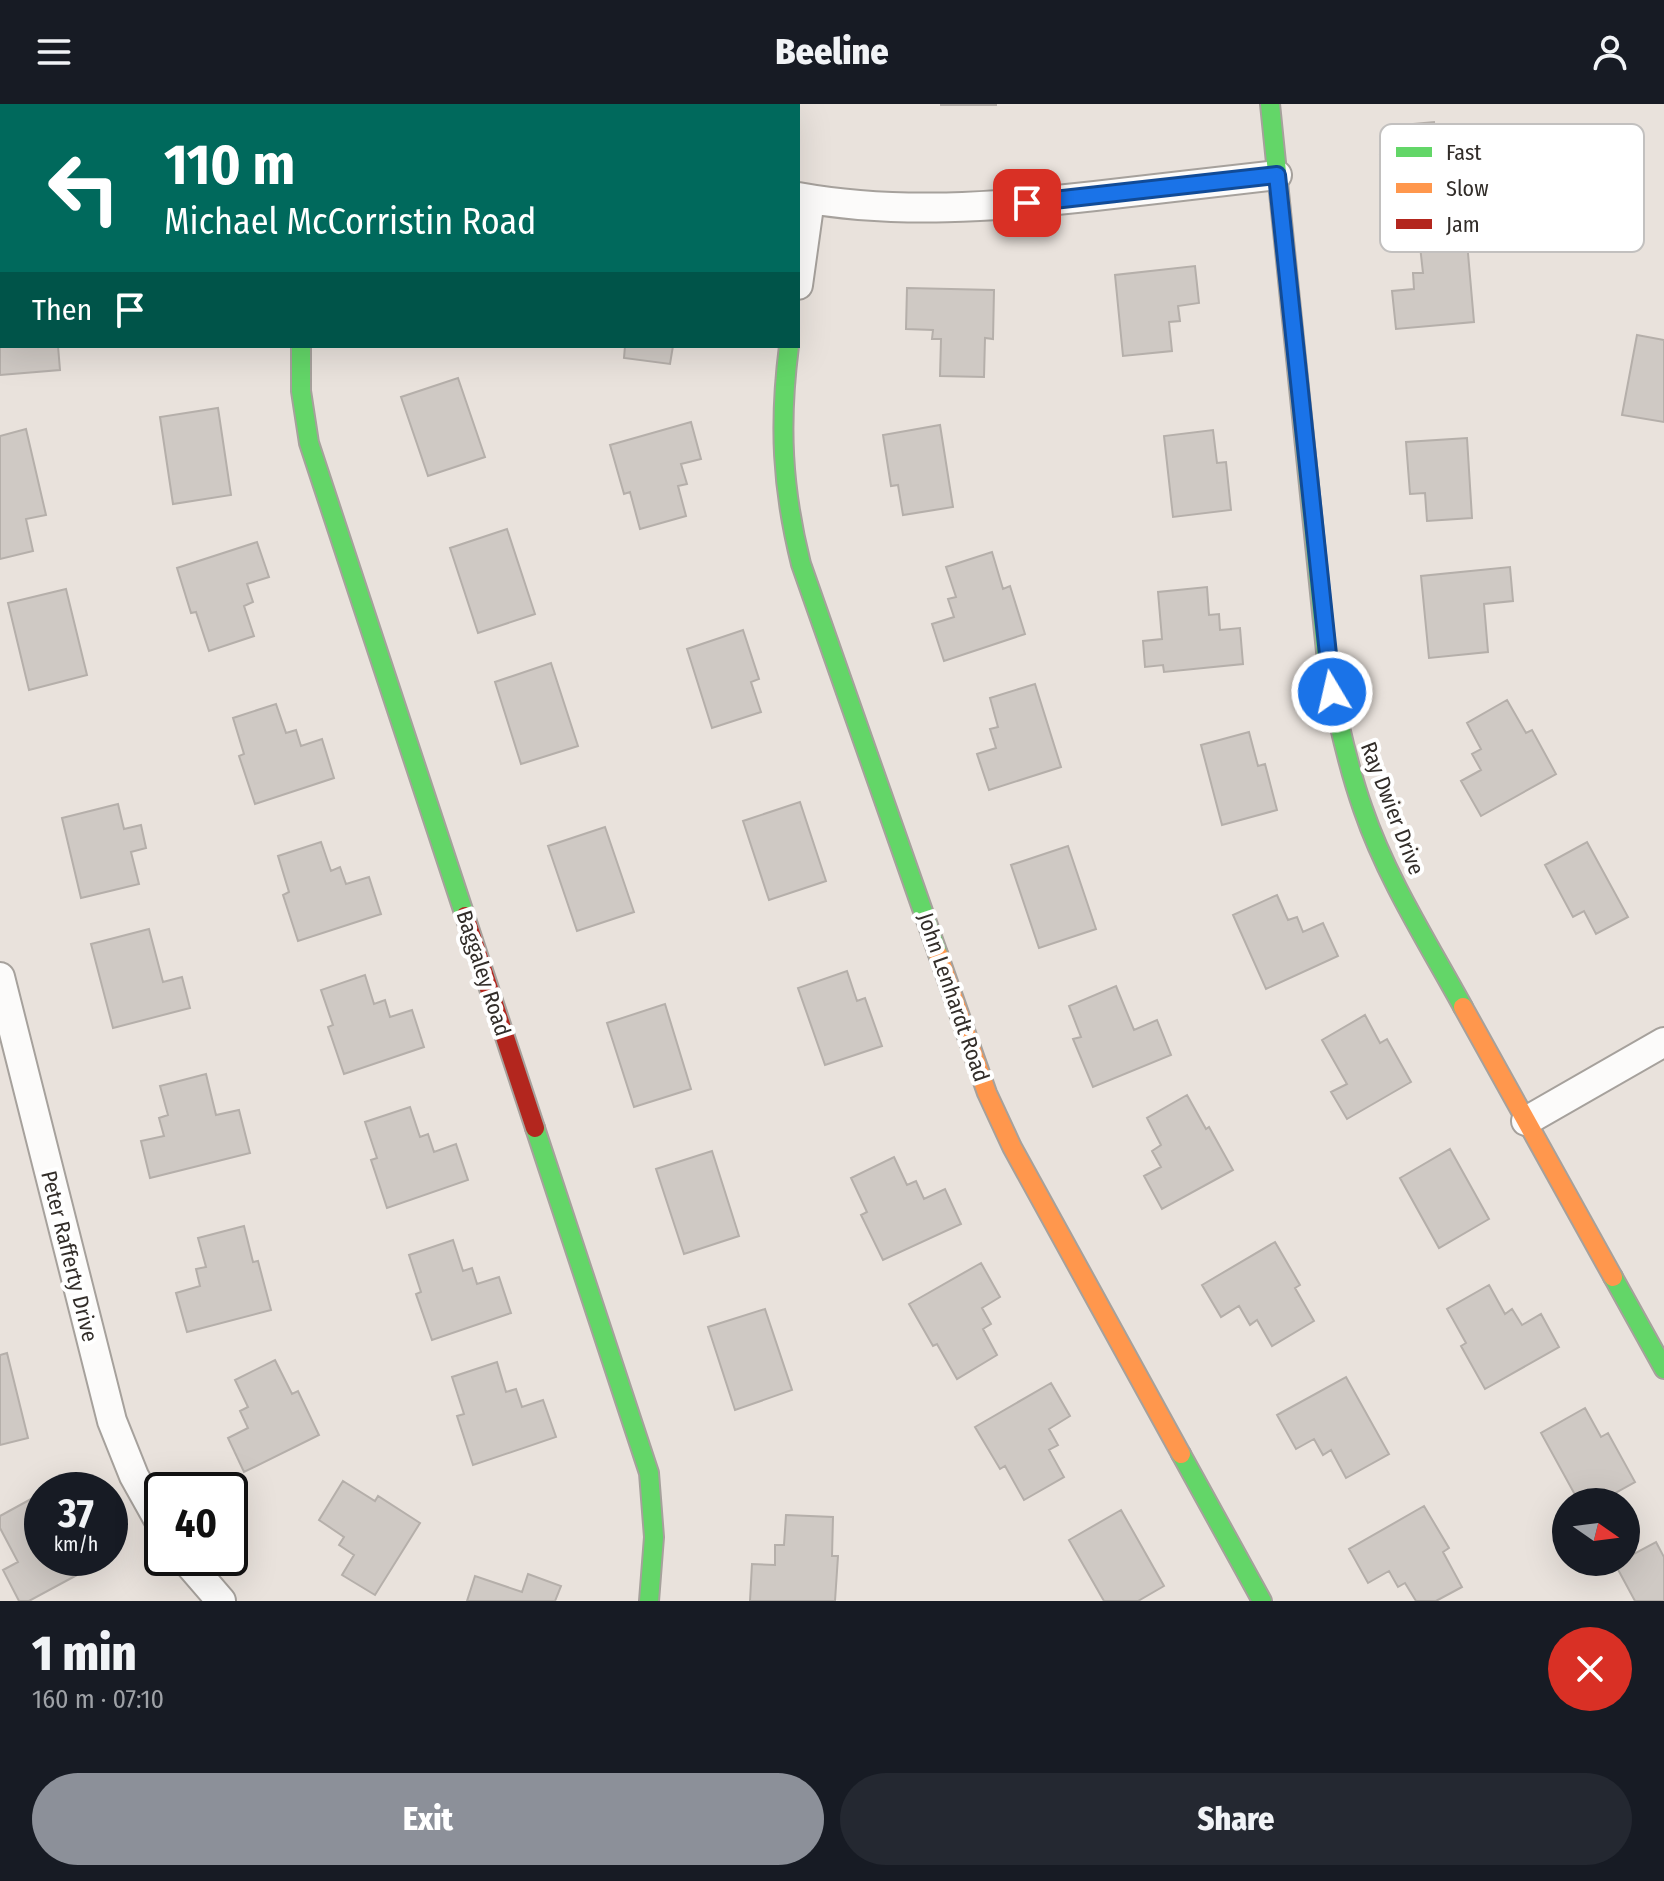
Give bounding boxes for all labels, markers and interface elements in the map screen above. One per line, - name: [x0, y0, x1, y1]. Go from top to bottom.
- icon: menu: [32, 30, 76, 74]
- text: Beeline: [775, 30, 889, 74]
- icon: person: [1588, 30, 1632, 74]
- legend: [1380, 124, 1644, 252]
- text: 110 m: [164, 132, 295, 199]
- icon: left: [32, 136, 136, 240]
- text: Fast: [1446, 139, 1482, 166]
- pin: [993, 169, 1061, 237]
- text: Slow: [1446, 175, 1489, 202]
- icon: arrive: [1005, 181, 1049, 225]
- text: Michael McCorristin Road: [164, 200, 536, 244]
- text: Jam: [1446, 211, 1480, 238]
- icon: arrive: [108, 288, 152, 332]
- text: Then: [32, 292, 92, 328]
- position arrow: [1290, 650, 1374, 734]
- street label: Ray Dwier Drive: [1355, 738, 1430, 878]
- street label: Baggaley Road: [451, 907, 517, 1039]
- street label: John Lenhardt Road: [912, 909, 995, 1085]
- street label: Peter Rafferty Drive: [35, 1168, 104, 1344]
- speed limit sign: 40: [144, 1472, 248, 1576]
- north arrow: [1552, 1488, 1640, 1576]
- map controls: [1552, 1488, 1640, 1576]
- text: 37: [58, 1490, 94, 1538]
- text: km/h: [54, 1532, 98, 1556]
- text: 1 min: [32, 1625, 136, 1683]
- button: close: [1548, 1627, 1632, 1711]
- text: 160 m · 07:10: [32, 1684, 164, 1715]
- button: Exit: [32, 1773, 824, 1865]
- button: Share: [840, 1773, 1632, 1865]

